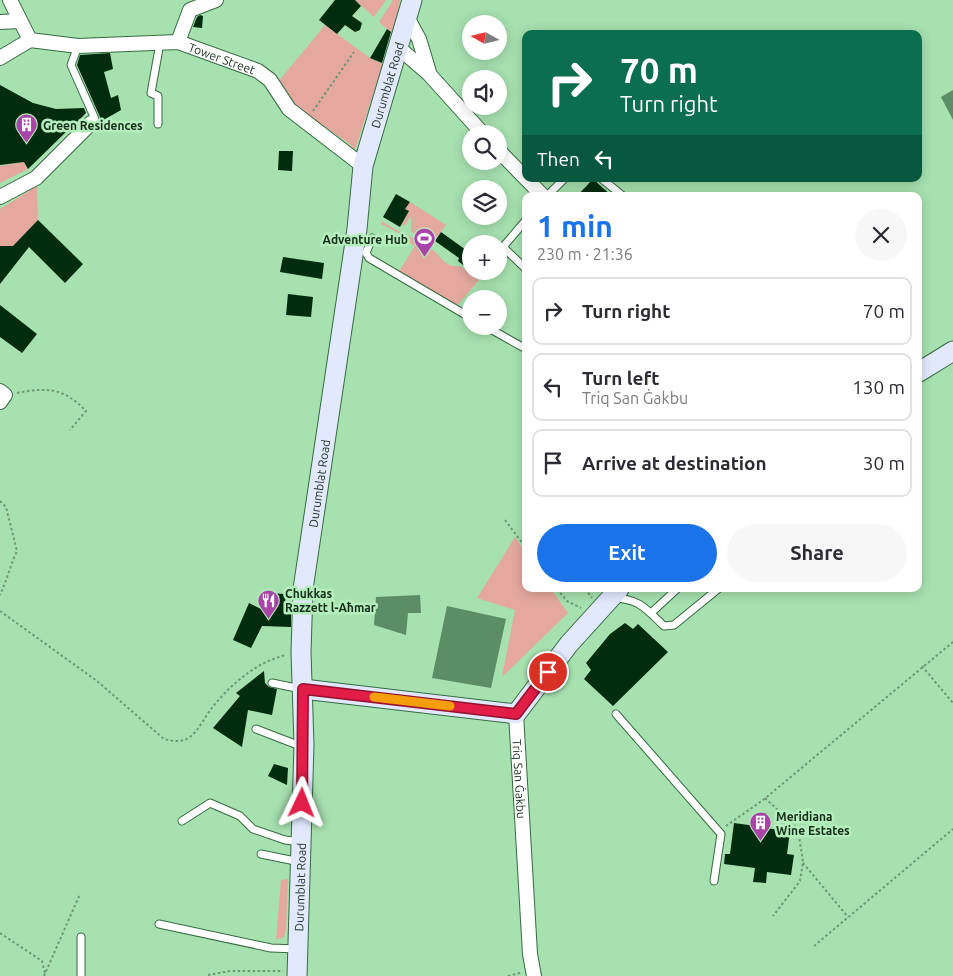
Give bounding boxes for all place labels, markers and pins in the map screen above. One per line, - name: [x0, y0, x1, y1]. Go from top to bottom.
- building icon: Green Residences: [15, 113, 39, 144]
- place label: Green Residences: [43, 119, 143, 132]
- sports icon: Adventure Hub: [412, 227, 436, 258]
- place label: Adventure Hub: [323, 233, 408, 246]
- place label: Chukkas Razzett l-Aħmar: [285, 587, 376, 614]
- restaurant icon: Chukkas Razzett l-Aħmar: [257, 588, 281, 619]
- pin: [527, 651, 569, 693]
- place label: Meridiana Wine Estates: [776, 810, 850, 837]
- building icon: Meridiana Wine Estates: [748, 811, 772, 842]

